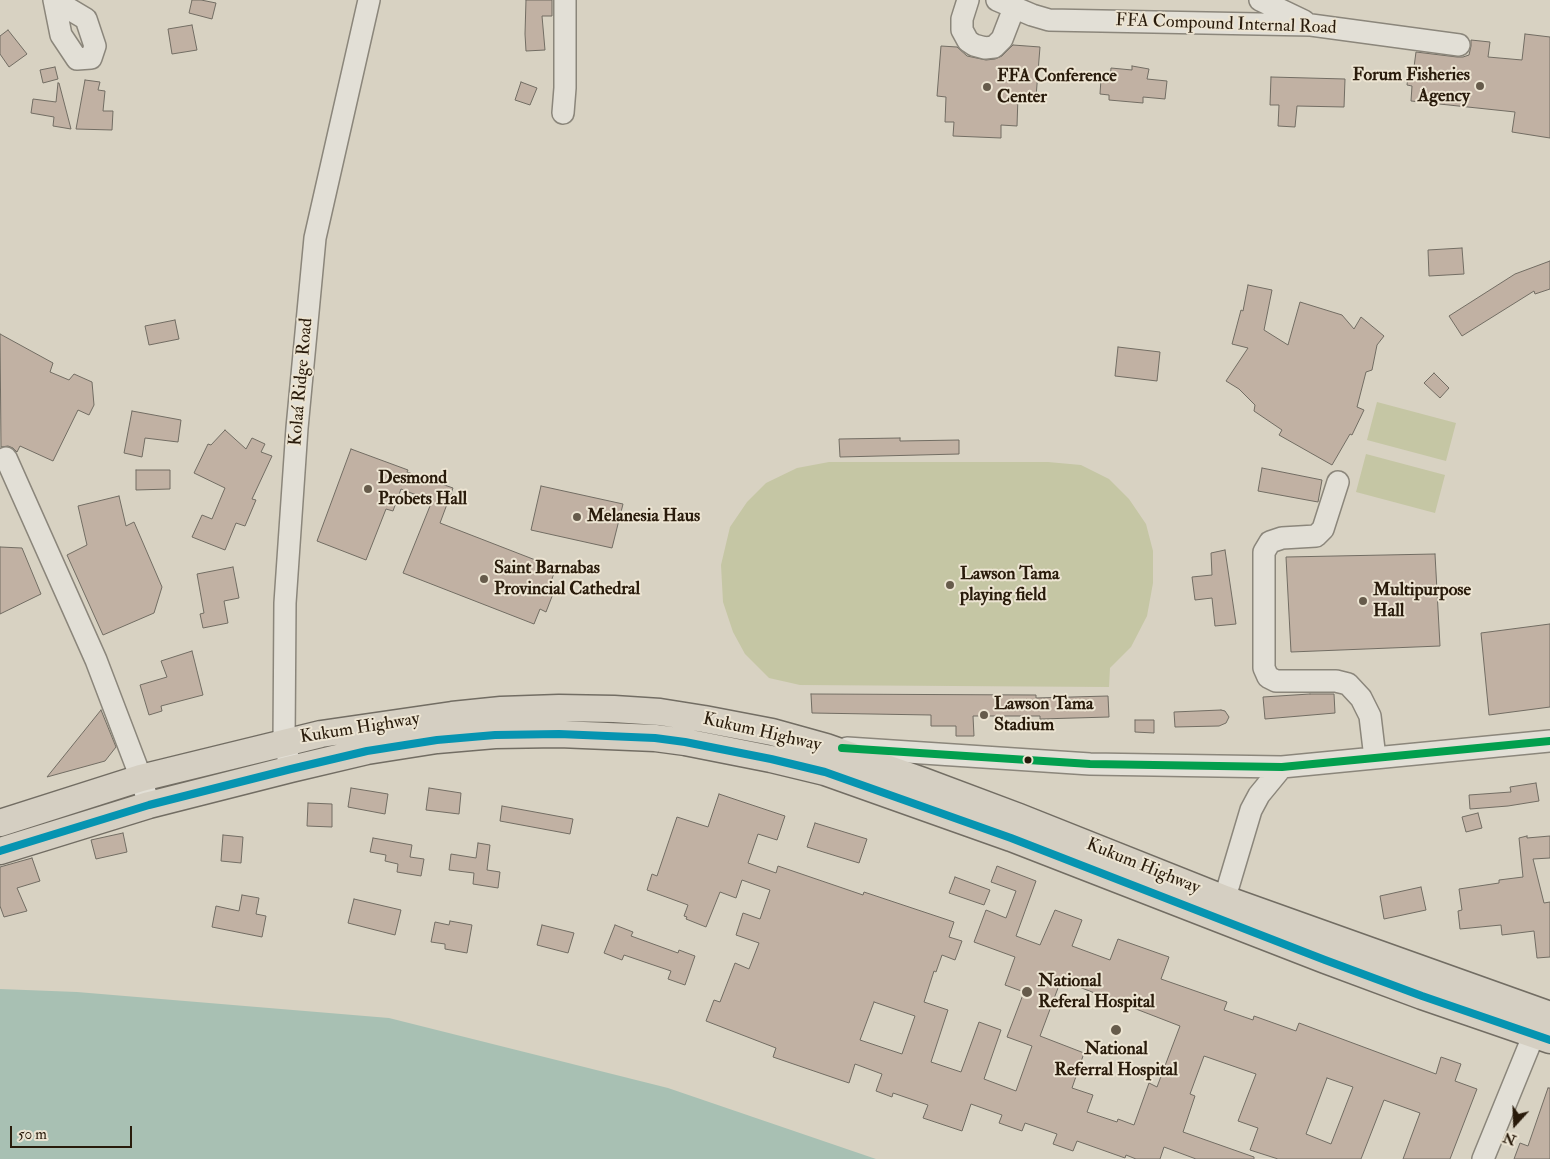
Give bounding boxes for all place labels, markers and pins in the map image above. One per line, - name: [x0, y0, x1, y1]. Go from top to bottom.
- place label: Forum Fisheries Agency: [1353, 65, 1470, 108]
- place label: FFA Conference Center: [997, 66, 1117, 108]
- marker: Forum Fisheries Agency: [1474, 80, 1486, 92]
- marker: FFA Conference Center: [981, 81, 993, 93]
- place label: Desmond Probets Hall: [378, 468, 467, 510]
- marker: Desmond Probets Hall: [362, 483, 374, 495]
- place label: Melanesia Haus: [587, 506, 700, 528]
- marker: Melanesia Haus: [571, 511, 583, 523]
- place label: Saint Barnabas Provincial Cathedral: [494, 558, 640, 600]
- place label: Lawson Tama playing field: [960, 564, 1059, 606]
- marker: Saint Barnabas Provincial Cathedral: [478, 573, 490, 585]
- marker: Lawson Tama playing field: [944, 579, 956, 591]
- place label: Multipurpose Hall: [1373, 580, 1471, 622]
- marker: Multipurpose Hall: [1357, 595, 1369, 607]
- place label: Lawson Tama Stadium: [994, 694, 1093, 736]
- marker: Lawson Tama Stadium: [978, 709, 990, 721]
- unlabelled marker: [1023, 755, 1033, 765]
- place label: National Referal Hospital: [1038, 971, 1155, 1014]
- marker: National Referal Hospital: [1020, 985, 1034, 999]
- marker: National Referral Hospital: [1109, 1023, 1123, 1037]
- place label: National Referral Hospital: [1054, 1039, 1178, 1082]

